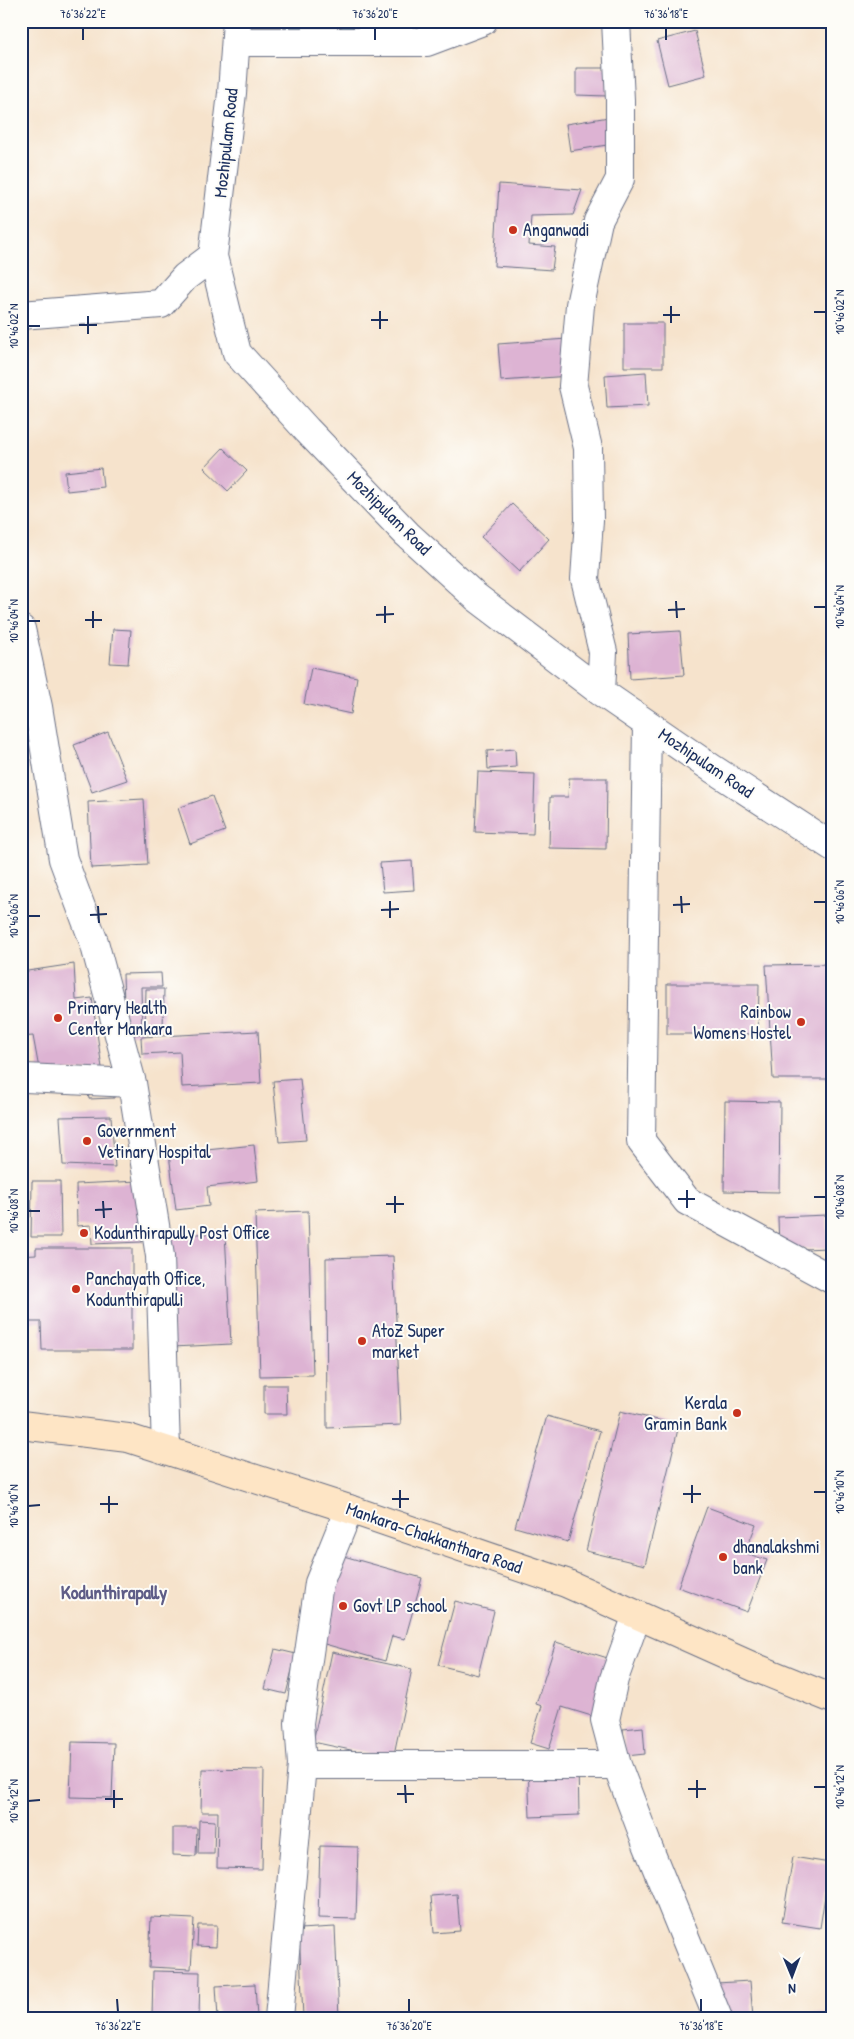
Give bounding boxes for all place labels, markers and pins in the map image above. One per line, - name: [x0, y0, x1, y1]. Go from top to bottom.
- place label: Anganwadi: [523, 217, 590, 242]
- marker: Anganwadi: [507, 224, 519, 236]
- place label: Primary Health Center Mankara: [68, 995, 172, 1041]
- place label: Rainbow Womens Hostel: [693, 999, 791, 1045]
- marker: Primary Health Center Mankara: [52, 1012, 64, 1024]
- marker: Rainbow Womens Hostel: [795, 1016, 807, 1028]
- place label: Government Vetinary Hospital: [97, 1118, 211, 1164]
- marker: Government Vetinary Hospital: [81, 1135, 93, 1147]
- place label: Kodunthirapully Post Office: [94, 1220, 270, 1245]
- marker: Kodunthirapully Post Office: [78, 1227, 90, 1239]
- place label: Panchayath Office, Kodunthirapulli: [86, 1266, 205, 1312]
- marker: Panchayath Office, Kodunthirapulli: [70, 1283, 82, 1295]
- place label: AtoZ Super market: [372, 1318, 445, 1364]
- marker: AtoZ Super market: [356, 1335, 368, 1347]
- place label: Kerala Gramin Bank: [644, 1390, 728, 1436]
- marker: Kerala Gramin Bank: [731, 1407, 743, 1419]
- place label: dhanalakshmi bank: [733, 1534, 820, 1580]
- marker: dhanalakshmi bank: [717, 1551, 729, 1563]
- place label: Govt LP school: [353, 1593, 447, 1618]
- marker: Govt LP school: [337, 1600, 349, 1612]

